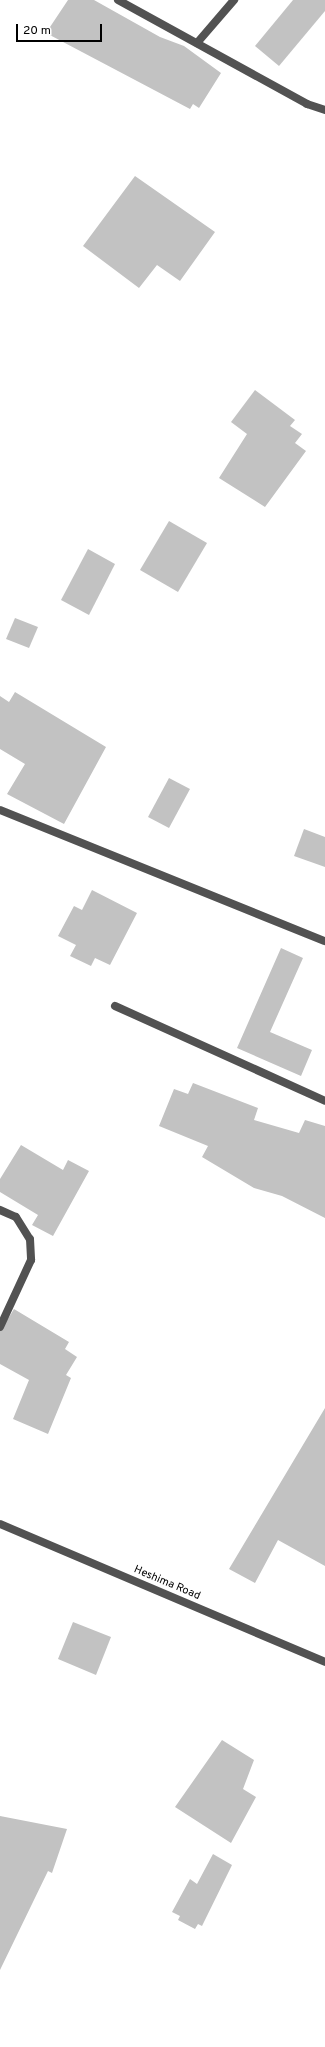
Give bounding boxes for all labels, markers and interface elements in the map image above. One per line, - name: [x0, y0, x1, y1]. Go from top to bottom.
- scale bar: [18, 16, 104, 42]
- text: 20 m: [23, 23, 51, 39]
- street label: Heshima Road: [132, 1563, 202, 1603]

